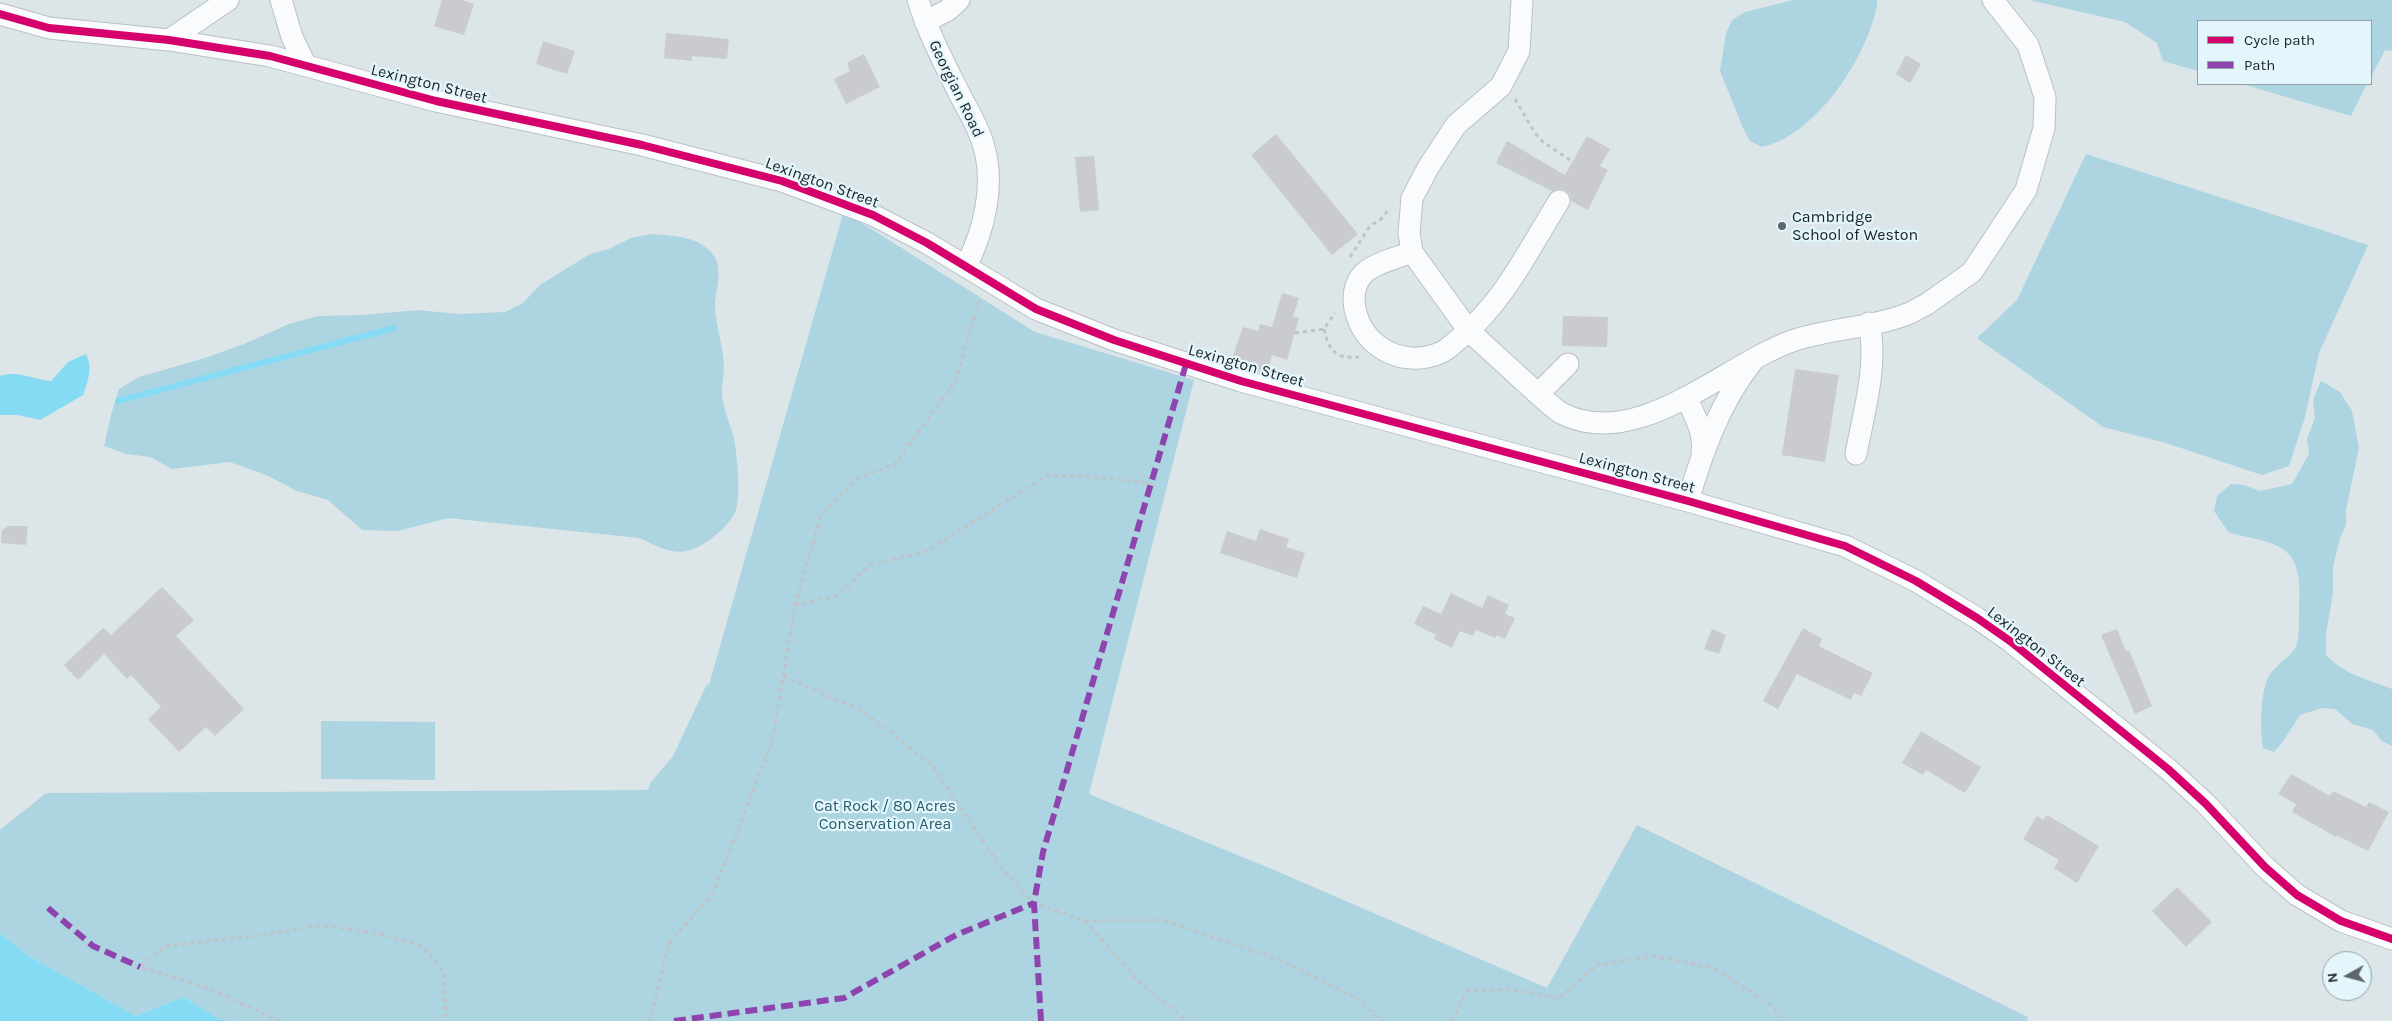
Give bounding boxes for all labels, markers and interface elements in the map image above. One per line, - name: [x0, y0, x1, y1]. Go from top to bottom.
- legend: [2197, 20, 2372, 85]
- text: Cycle path: [2244, 31, 2315, 49]
- street label: Georgian Road: [924, 37, 988, 141]
- text: Path: [2244, 56, 2275, 74]
- street label: Lexington Street: [369, 60, 489, 108]
- street label: Lexington Street: [763, 154, 881, 212]
- place label: Cambridge School of Weston: [1792, 207, 1918, 245]
- marker: Cambridge School of Weston: [1776, 220, 1788, 232]
- street label: Lexington Street: [1186, 340, 1306, 392]
- street label: Lexington Street: [1577, 448, 1697, 498]
- street label: Lexington Street: [1983, 603, 2089, 691]
- park label: Cat Rock / 80 Acres Conservation Area: [814, 796, 956, 834]
- north arrow: [2322, 951, 2372, 1001]
- text: N: [2324, 972, 2342, 984]

